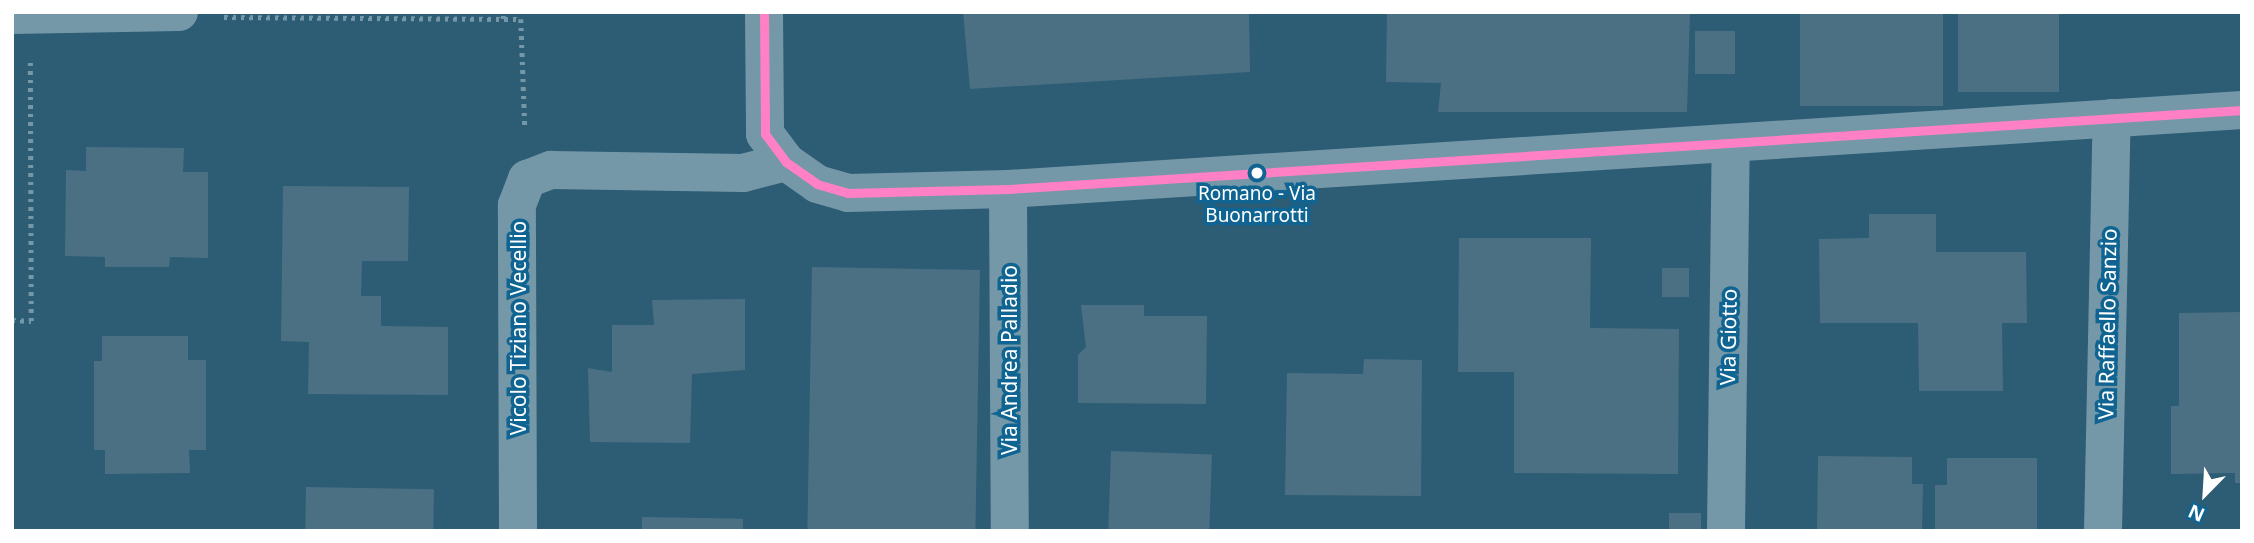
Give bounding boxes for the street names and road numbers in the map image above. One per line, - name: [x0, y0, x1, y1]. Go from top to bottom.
- street label: Vicolo Tiziano Vecellio: [505, 221, 531, 435]
- street label: Via Raffaello Sanzio: [2093, 228, 2121, 420]
- street label: Via Andrea Palladio: [996, 265, 1022, 455]
- street label: Via Giotto: [1715, 289, 1741, 385]

